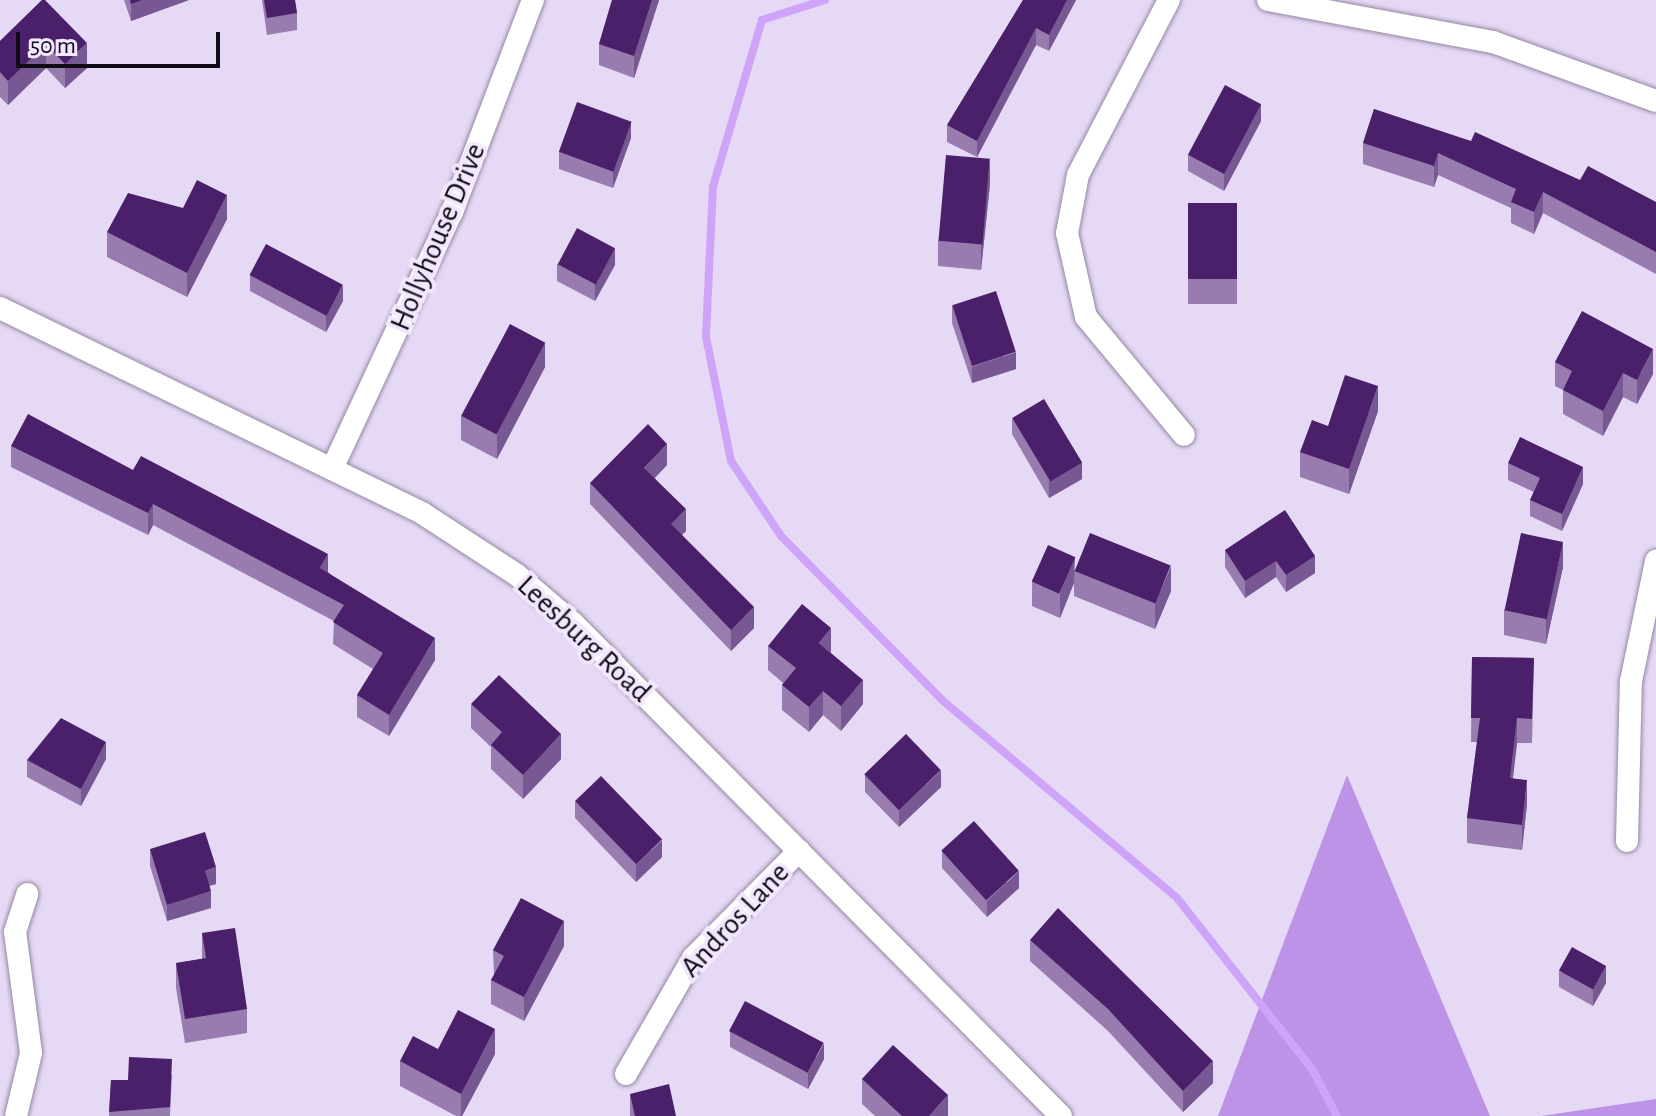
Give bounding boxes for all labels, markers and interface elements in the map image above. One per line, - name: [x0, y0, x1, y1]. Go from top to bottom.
- scale bar: [20, 16, 224, 66]
- text: 50 m: [30, 34, 76, 58]
- street label: Hollyhouse Drive: [382, 138, 494, 336]
- street label: Leesburg Road: [510, 568, 658, 710]
- street label: Andros Lane: [673, 855, 797, 985]

